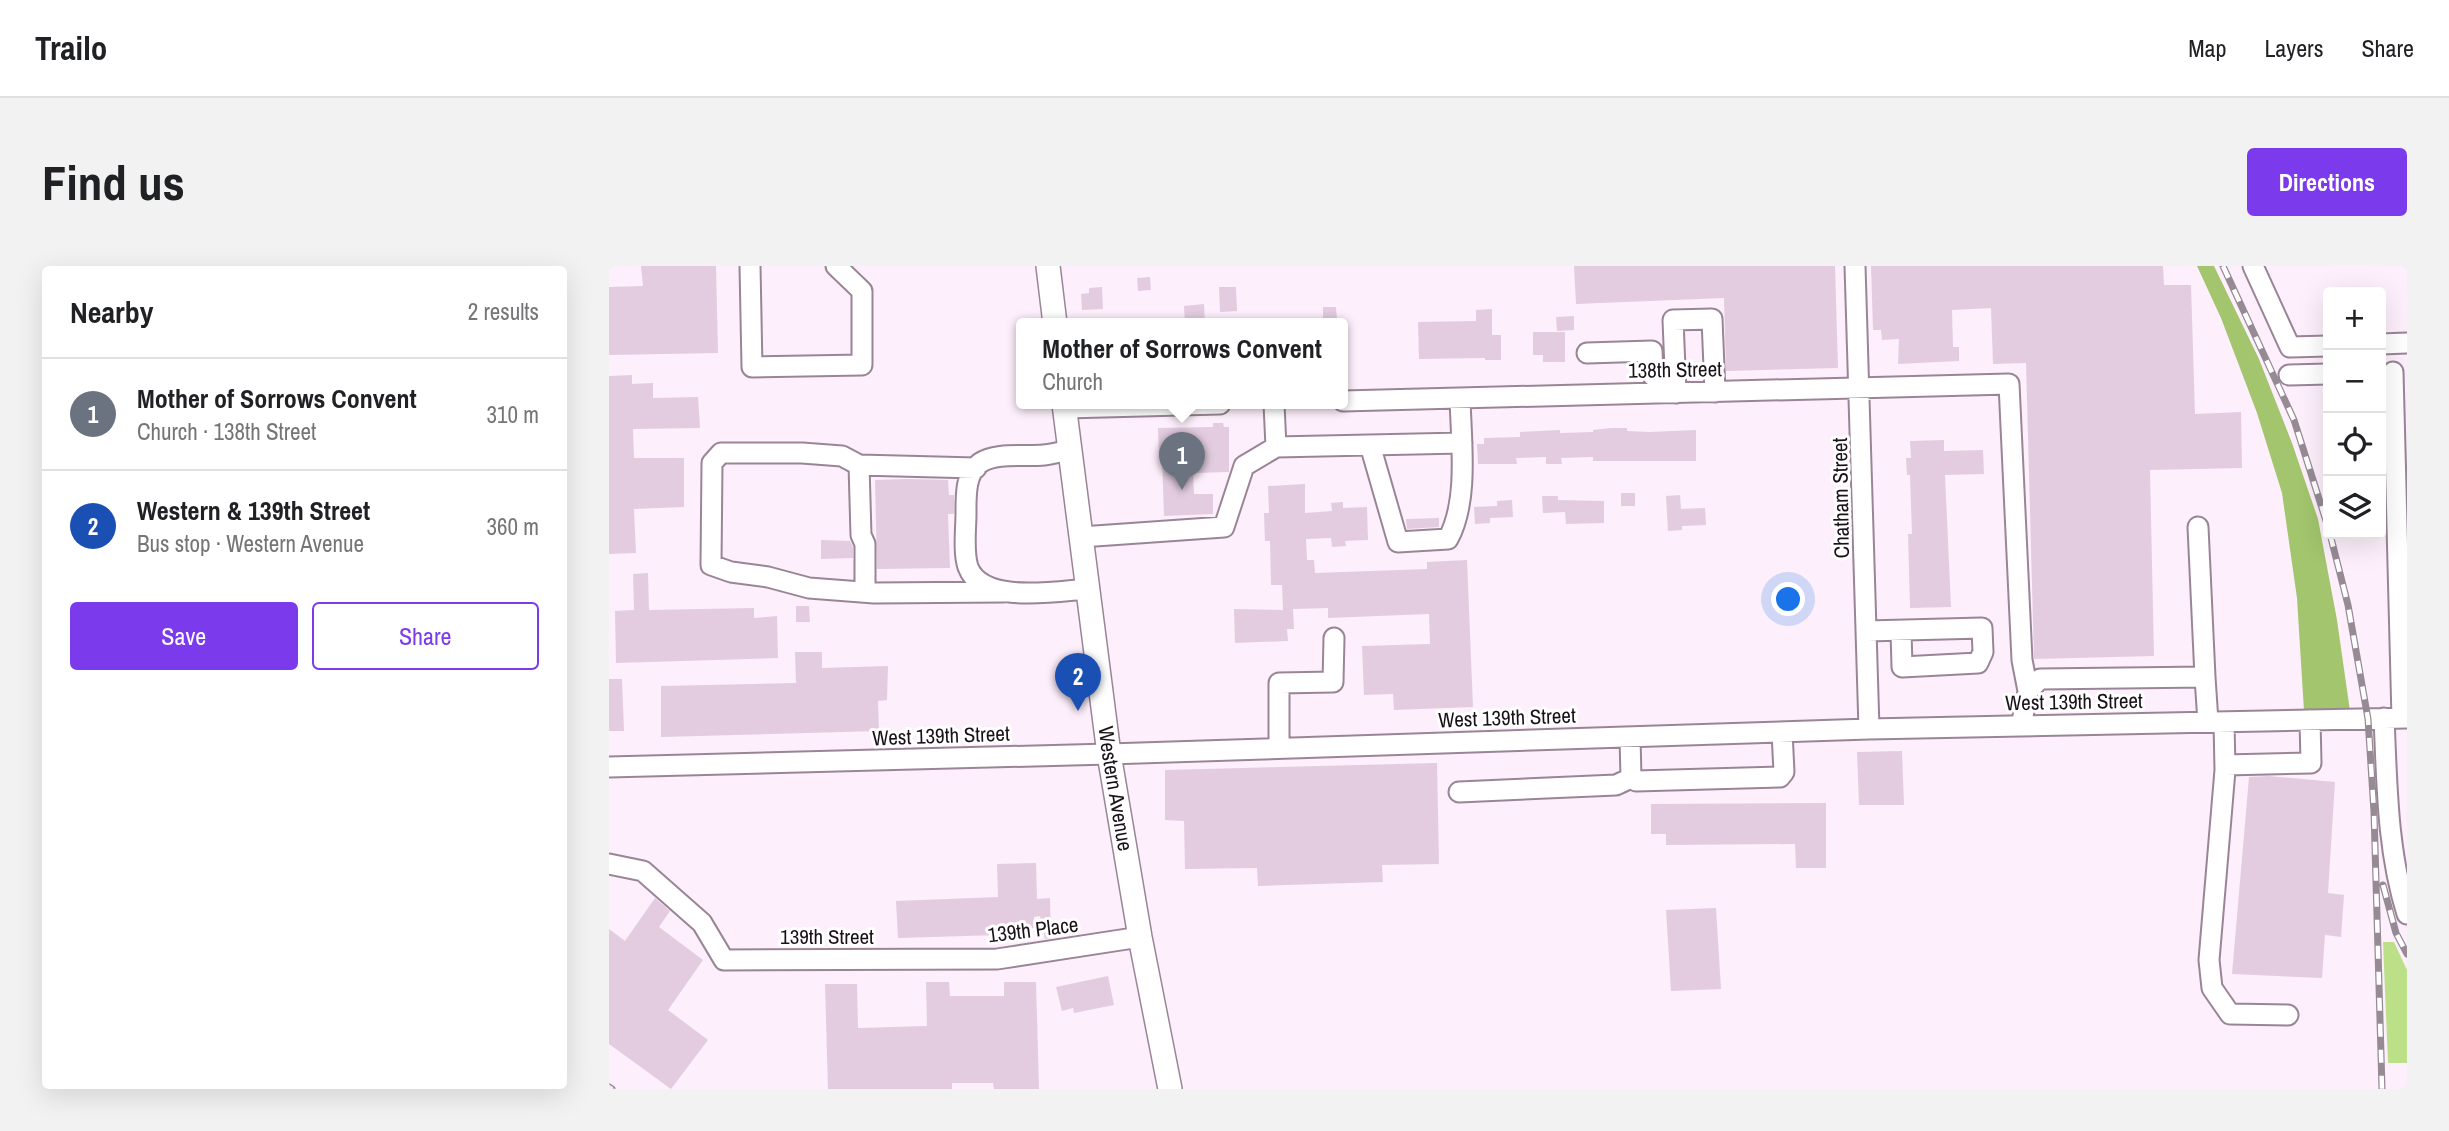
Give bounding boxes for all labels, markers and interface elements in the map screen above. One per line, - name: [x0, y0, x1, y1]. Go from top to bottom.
- text: Trailo: [35, 26, 107, 70]
- text: Map: [2188, 32, 2226, 64]
- text: Layers: [2264, 32, 2323, 64]
- text: Share: [2361, 32, 2414, 64]
- button: Directions: [2247, 148, 2407, 216]
- text: Find us: [42, 149, 185, 215]
- map controls: [2323, 287, 2386, 539]
- button: +: [2323, 287, 2386, 350]
- text: Nearby: [70, 292, 153, 332]
- text: 2 results: [468, 296, 539, 327]
- popup: [1016, 318, 1348, 409]
- text: Mother of Sorrows Convent: [1042, 331, 1322, 366]
- button: −: [2323, 350, 2386, 413]
- street label: 138th Street: [1628, 354, 1722, 385]
- text: Church: [1042, 366, 1103, 397]
- text: Mother of Sorrows Convent: [137, 381, 417, 416]
- text: 1: [88, 399, 98, 430]
- text: 310 m: [487, 399, 539, 430]
- button: locate: [2323, 413, 2386, 476]
- text: Church · 138th Street: [137, 416, 316, 447]
- pin: 1: [1159, 432, 1205, 490]
- street label: Chatham Street: [1825, 437, 1856, 559]
- button: layers: [2323, 476, 2386, 539]
- text: Western & 139th Street: [137, 493, 370, 528]
- text: 2: [88, 511, 98, 542]
- text: 360 m: [487, 511, 539, 542]
- text: Bus stop · Western Avenue: [137, 528, 364, 559]
- your location: [1771, 582, 1805, 616]
- button: Save: [70, 602, 298, 670]
- button: Share: [312, 602, 539, 670]
- pin: 2: [1055, 653, 1101, 711]
- street label: West 139th Street: [2005, 686, 2143, 717]
- street label: West 139th Street: [1438, 701, 1576, 734]
- street label: West 139th Street: [872, 719, 1010, 752]
- street label: Western Avenue: [1092, 725, 1140, 853]
- street label: 139th Place: [986, 910, 1080, 949]
- street label: 139th Street: [780, 922, 874, 951]

